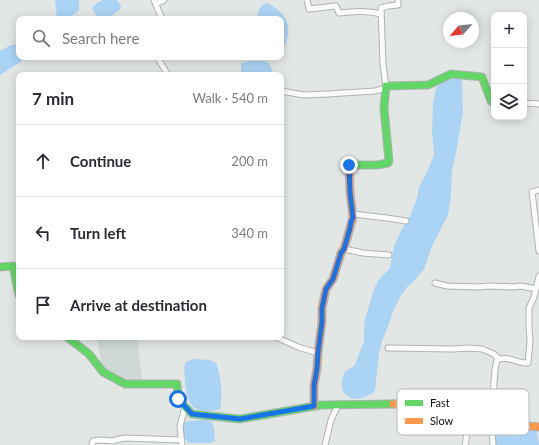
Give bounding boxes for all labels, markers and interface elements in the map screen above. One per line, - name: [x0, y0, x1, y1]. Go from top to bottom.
- north arrow: [443, 12, 479, 48]
- map controls: [491, 12, 527, 120]
- button: +: [491, 12, 527, 48]
- search box: [16, 16, 284, 60]
- icon: search: [30, 27, 52, 49]
- text: Search here: [62, 29, 139, 47]
- button: −: [491, 48, 527, 84]
- button: layers: [491, 84, 527, 120]
- text: 7 min: [32, 88, 74, 109]
- text: Walk · 540 m: [192, 90, 268, 106]
- icon: ahead: [32, 150, 54, 172]
- text: Continue: [70, 152, 131, 170]
- text: 200 m: [231, 153, 268, 169]
- route end: [340, 156, 358, 174]
- icon: left: [32, 222, 54, 244]
- text: Turn left: [70, 224, 126, 242]
- text: 340 m: [231, 225, 268, 241]
- icon: arrive: [32, 294, 54, 316]
- text: Arrive at destination: [70, 296, 207, 314]
- legend: [397, 389, 529, 435]
- route start: [169, 390, 187, 408]
- text: Fast: [430, 396, 450, 409]
- text: Slow: [430, 414, 454, 427]

